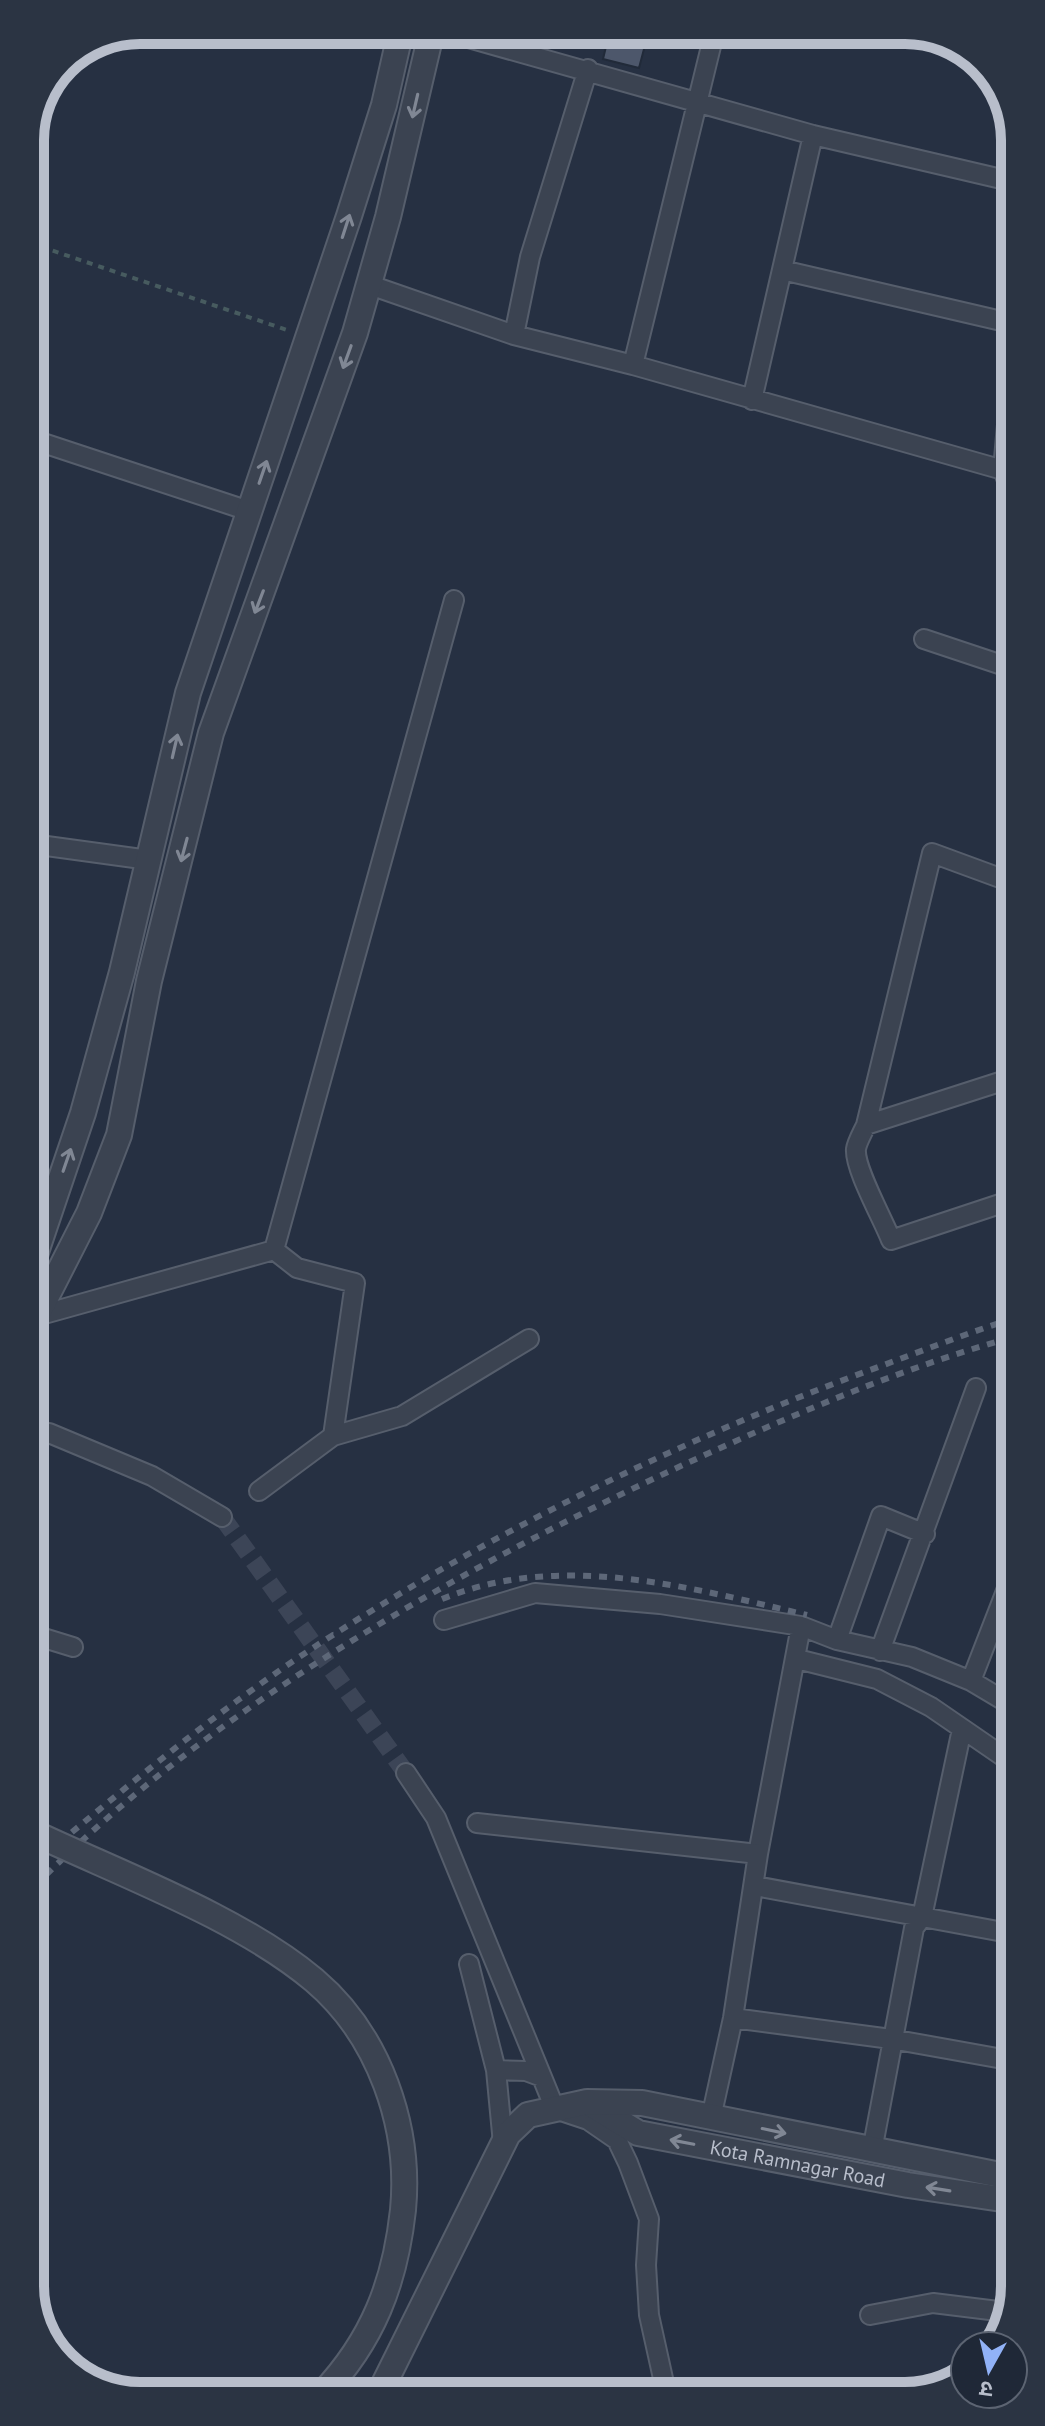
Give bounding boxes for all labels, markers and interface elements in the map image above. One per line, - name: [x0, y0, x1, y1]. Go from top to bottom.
- one-way arrow: [407, 93, 422, 119]
- one-way arrow: [340, 214, 354, 239]
- one-way arrow: [338, 344, 353, 369]
- one-way arrow: [256, 460, 271, 485]
- one-way arrow: [251, 589, 265, 614]
- one-way arrow: [168, 734, 183, 760]
- one-way arrow: [175, 837, 190, 863]
- one-way arrow: [60, 1148, 75, 1173]
- one-way arrow: [761, 2124, 787, 2139]
- one-way arrow: [670, 2133, 695, 2148]
- street label: Kota Ramnagar Road: [708, 2134, 887, 2193]
- one-way arrow: [925, 2181, 951, 2196]
- north arrow: [949, 2330, 1029, 2410]
- text: उ: [977, 2375, 995, 2405]

